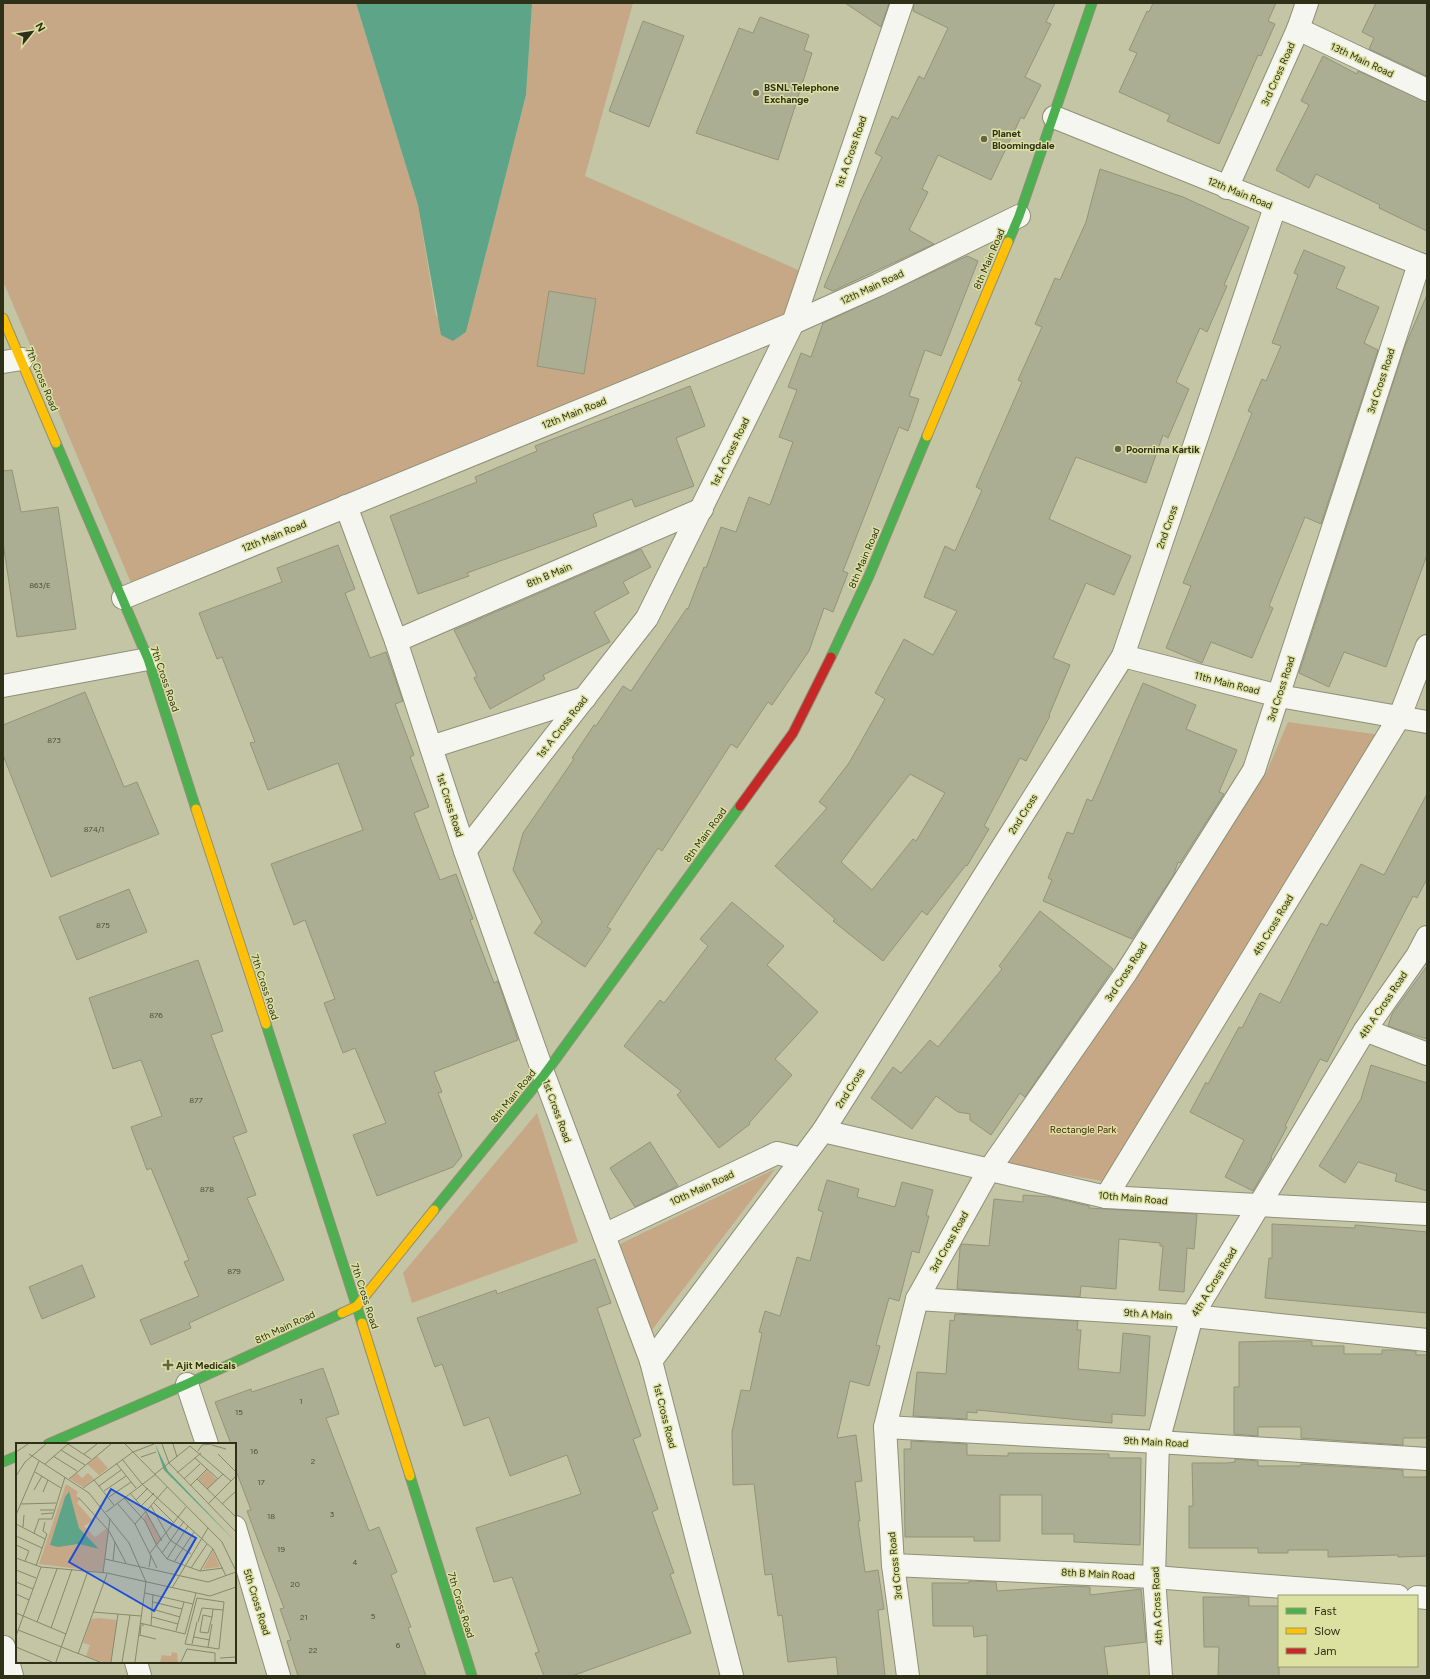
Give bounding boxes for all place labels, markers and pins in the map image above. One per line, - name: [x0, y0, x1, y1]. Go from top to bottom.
- place label: BSNL Telephone Exchange: [764, 81, 840, 106]
- marker: BSNL Telephone Exchange: [751, 88, 761, 98]
- place label: Planet Bloomingdale: [992, 127, 1055, 152]
- marker: Planet Bloomingdale: [979, 134, 989, 144]
- place label: Poornima Kartik: [1126, 443, 1200, 456]
- marker: Poornima Kartik: [1113, 444, 1123, 454]
- place label: Ajit Medicals: [176, 1359, 236, 1372]
- marker: Ajit Medicals: [163, 1360, 173, 1370]

